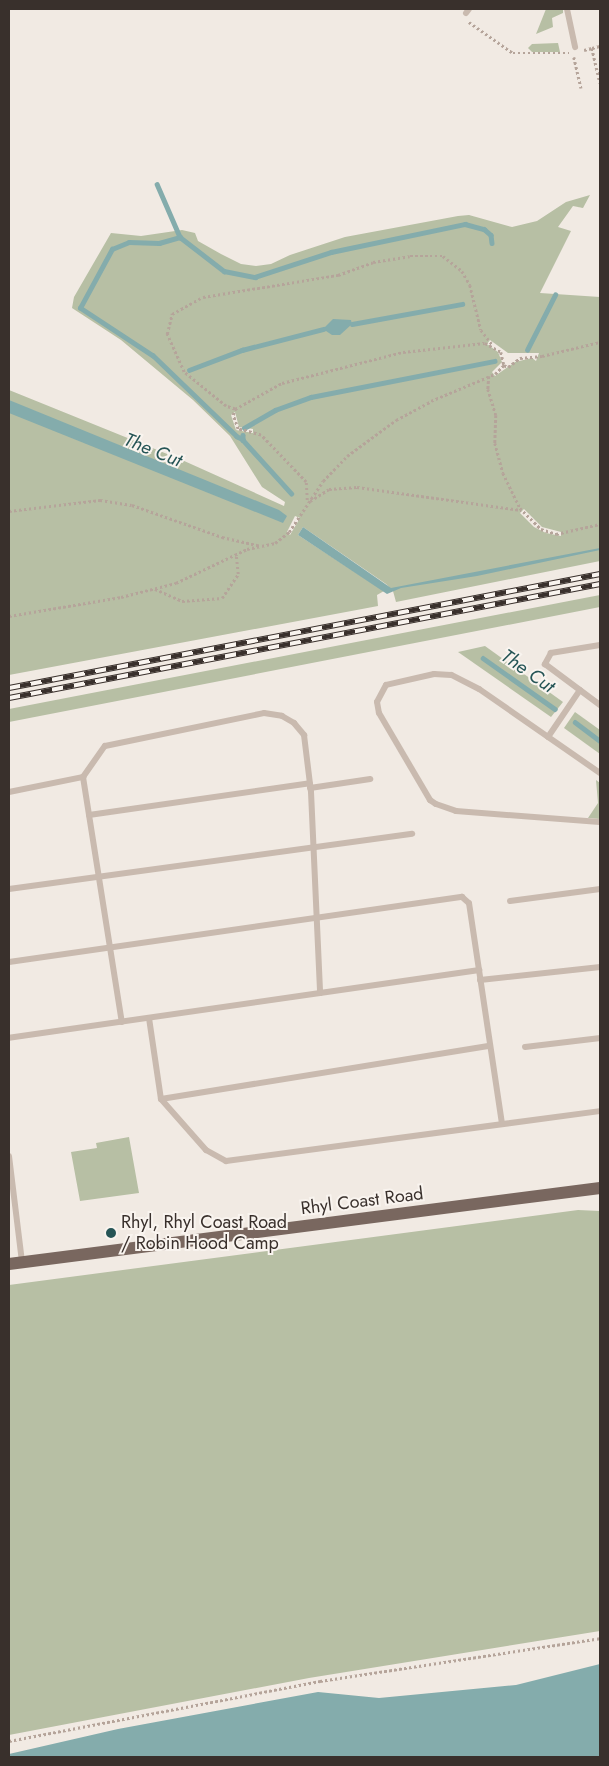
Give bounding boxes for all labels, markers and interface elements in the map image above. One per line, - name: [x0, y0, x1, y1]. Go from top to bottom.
- water label: The Cut: [121, 428, 185, 472]
- water label: The Cut: [497, 644, 559, 698]
- street label: Rhyl Coast Road: [299, 1183, 425, 1219]
- place label: Rhyl, Rhyl Coast Road / Robin Hood Camp: [121, 1212, 287, 1254]
- marker: Rhyl, Rhyl Coast Road / Robin Hood Camp: [105, 1227, 117, 1239]

